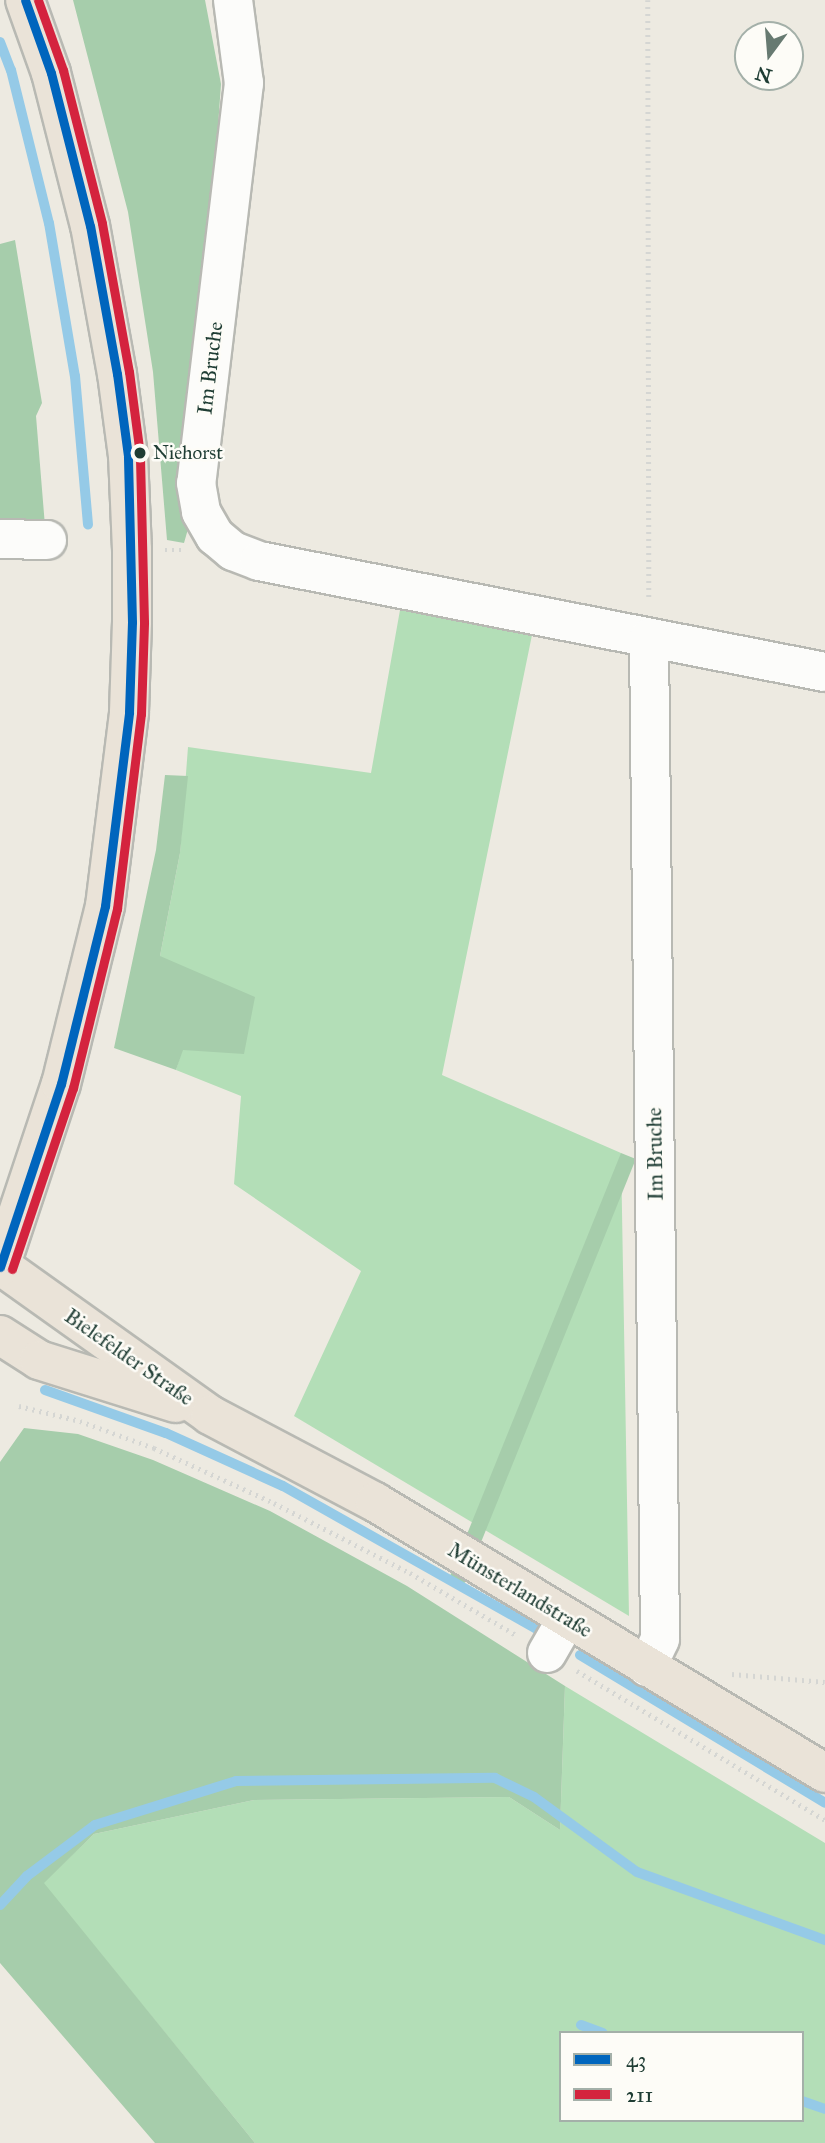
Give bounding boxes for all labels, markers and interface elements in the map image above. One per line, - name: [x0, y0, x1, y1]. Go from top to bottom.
- north arrow: [734, 21, 804, 91]
- text: N: [753, 61, 775, 88]
- street label: Im Bruche: [192, 320, 228, 416]
- place label: Niehorst: [153, 442, 223, 464]
- marker: Niehorst: [133, 446, 147, 460]
- street label: Im Bruche: [642, 1107, 668, 1201]
- street label: Bielefelder Straße: [60, 1303, 198, 1411]
- street label: Münsterlandstraße: [443, 1537, 597, 1643]
- legend: [559, 2031, 804, 2122]
- text: 43: [626, 2047, 646, 2073]
- text: 211: [626, 2082, 653, 2108]

